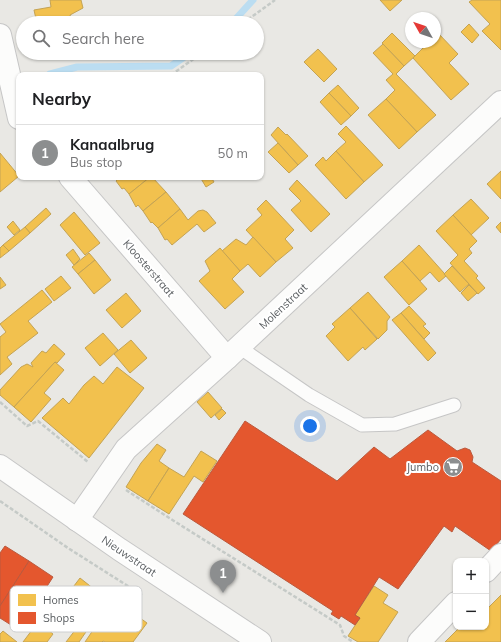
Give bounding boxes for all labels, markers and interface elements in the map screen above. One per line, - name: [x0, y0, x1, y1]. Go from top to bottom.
- north arrow: [405, 12, 441, 48]
- search box: [16, 16, 264, 60]
- icon: search: [30, 27, 52, 49]
- text: Search here: [62, 29, 144, 48]
- text: Nearby: [32, 88, 91, 109]
- text: Kanaalbrug: [70, 135, 154, 154]
- text: 1: [41, 145, 49, 161]
- text: 50 m: [218, 145, 248, 161]
- text: Bus stop: [70, 154, 122, 170]
- street label: Kloosterstraat: [120, 236, 178, 300]
- street label: Molenstraat: [256, 280, 310, 332]
- your location: [300, 416, 320, 436]
- supermarket icon: Jumbo: [442, 456, 464, 478]
- place label: Jumbo: [406, 460, 439, 474]
- street label: Nieuwstraat: [99, 533, 159, 579]
- map controls: [453, 558, 489, 630]
- button: +: [453, 558, 489, 594]
- pin: 1: [210, 560, 236, 593]
- legend: [10, 586, 142, 632]
- text: Homes: [43, 593, 79, 607]
- button: −: [453, 594, 489, 630]
- text: Shops: [43, 611, 75, 625]

